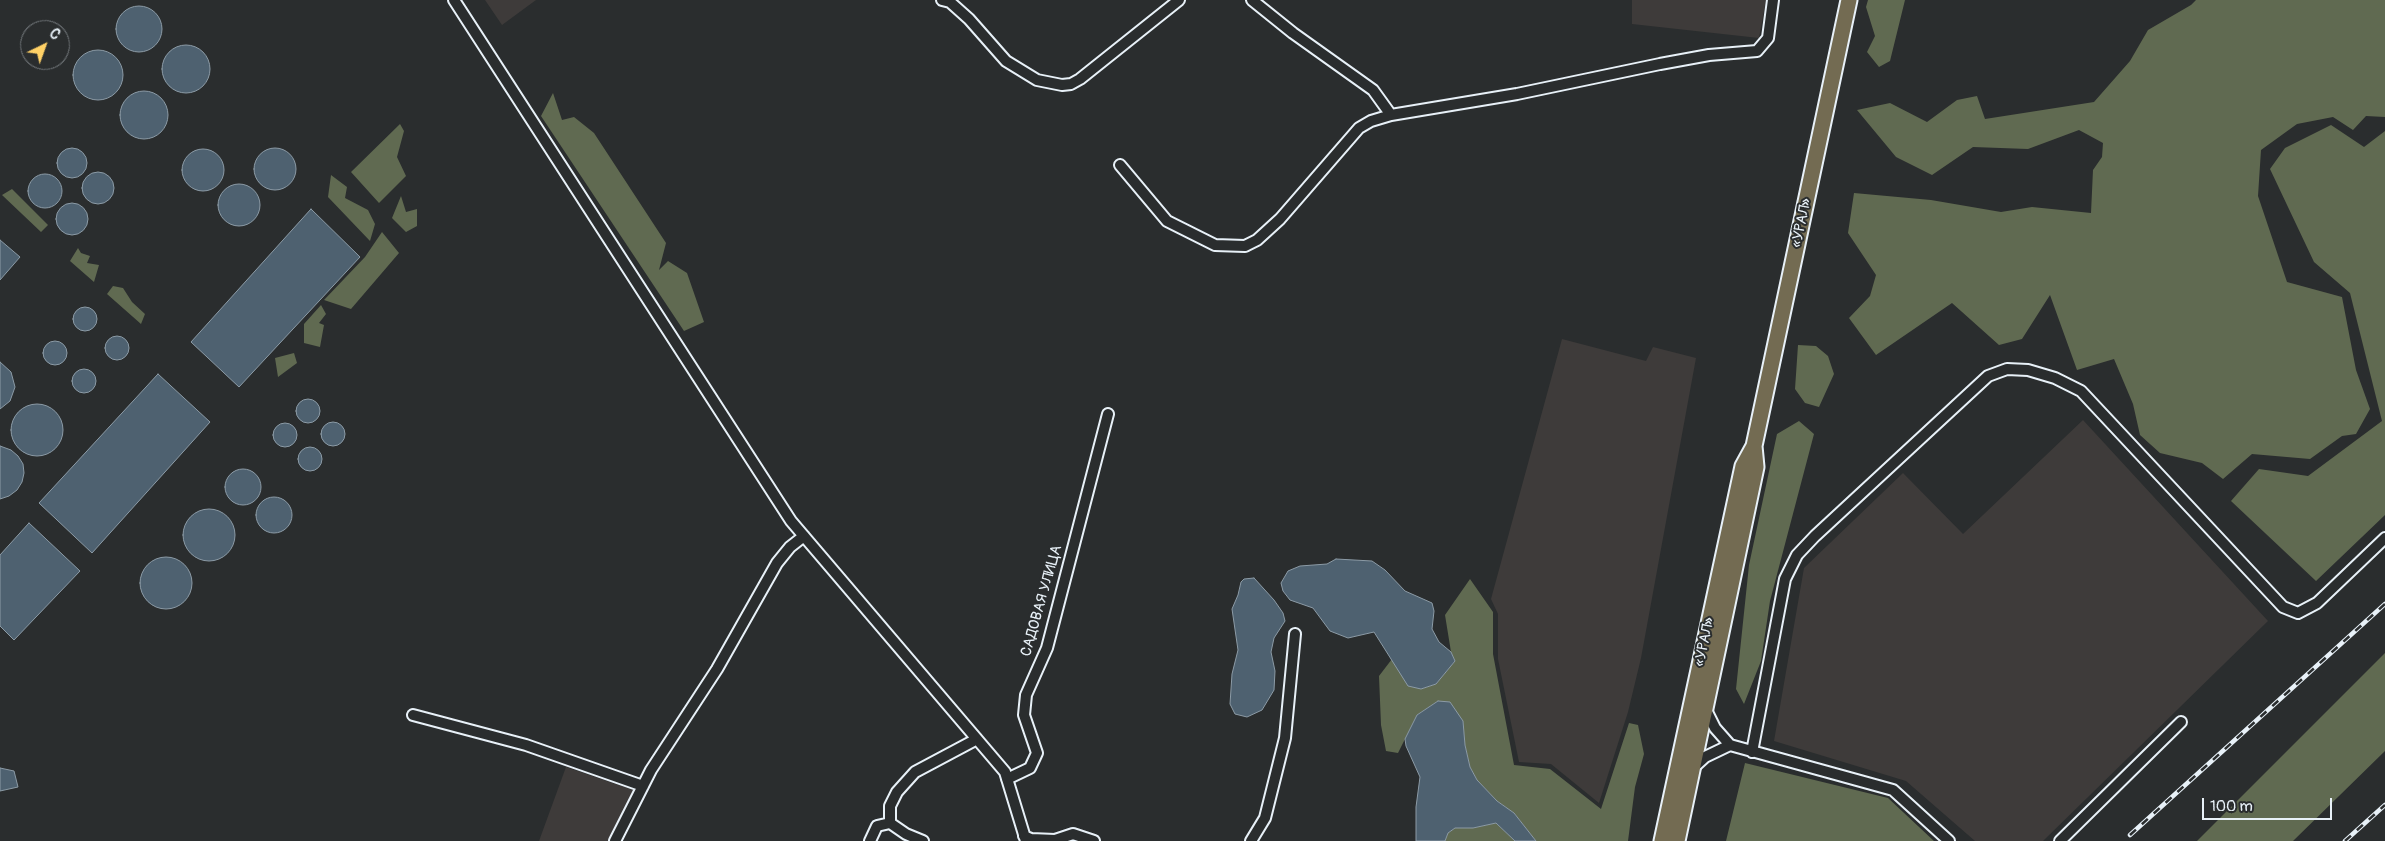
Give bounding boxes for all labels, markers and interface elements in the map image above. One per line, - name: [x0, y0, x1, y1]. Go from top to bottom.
- north arrow: [20, 20, 70, 70]
- text: С: [46, 25, 64, 43]
- street label: «УРАЛ»: [1788, 197, 1816, 249]
- street label: САДОВАЯ УЛИЦА: [1017, 543, 1067, 659]
- street label: «УРАЛ»: [1691, 616, 1719, 668]
- scale bar: [2205, 788, 2335, 820]
- text: 100 m: [2210, 797, 2253, 816]

